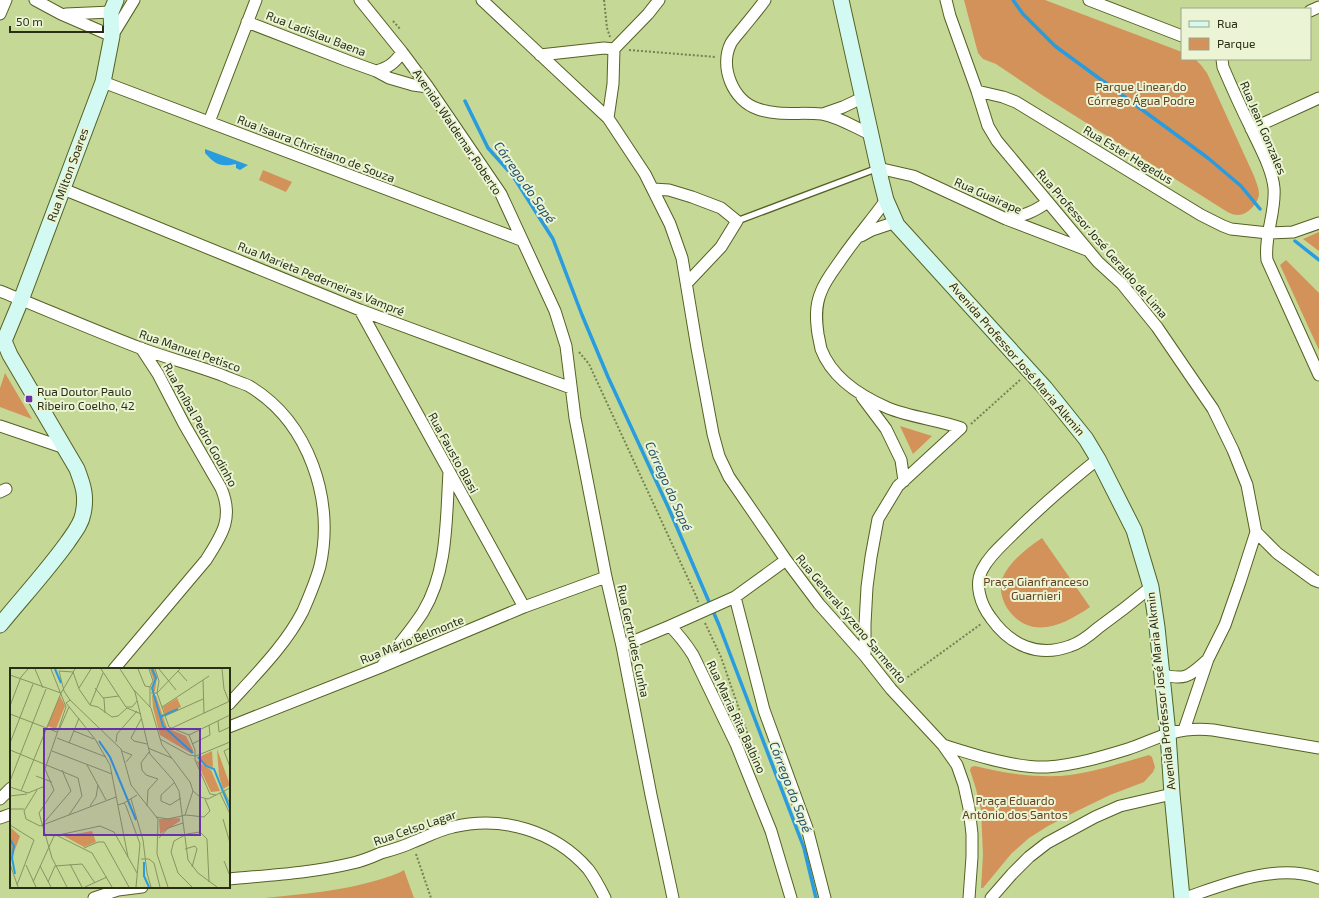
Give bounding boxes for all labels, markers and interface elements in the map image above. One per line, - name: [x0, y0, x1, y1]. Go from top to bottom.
- scale bar: [10, 8, 103, 34]
- street label: Rua Ladislau Baena: [264, 8, 368, 59]
- legend: [1181, 8, 1311, 60]
- text: 50 m: [16, 14, 43, 28]
- text: Rua: [1217, 16, 1238, 30]
- text: Parque: [1217, 36, 1255, 50]
- street label: Avenida Waldemar Roberto: [410, 66, 505, 197]
- park label: Parque Linear do Córrego Água Podre: [1087, 79, 1195, 107]
- street label: Rua Jean Gonzales: [1238, 79, 1290, 176]
- street label: Rua Isaura Christiano de Souza: [236, 111, 397, 185]
- street label: Rua Ester Hegedus: [1081, 122, 1176, 186]
- street label: Rua Milton Soares: [44, 126, 91, 224]
- water label: Córrego do Sapé: [491, 138, 559, 226]
- street label: Rua Professor José Geraldo de Lima: [1034, 166, 1171, 321]
- street label: Rua Guairape: [953, 174, 1024, 216]
- street label: Rua Marieta Pederneiras Vampré: [236, 238, 407, 318]
- street label: Avenida Professor José Maria Alkmin: [947, 279, 1088, 438]
- street label: Rua Manuel Petisco: [138, 326, 243, 374]
- street label: Rua Aníbal Pedro Godinho: [161, 360, 241, 489]
- place label: Rua Doutor Paulo Ribeiro Coelho, 42: [37, 384, 135, 412]
- marker: Rua Doutor Paulo Ribeiro Coelho, 42: [24, 394, 34, 404]
- street label: Rua Fausto Blasi: [426, 410, 482, 495]
- water label: Córrego do Sapé: [642, 439, 696, 533]
- street label: Rua General Syzeno Sarmento: [794, 551, 910, 686]
- park label: Praça Gianfranceso Guarnieri: [983, 574, 1089, 602]
- street label: Rua Gertrudes Cunha: [615, 583, 653, 698]
- street label: Avenida Professor José Maria Alkmin: [1143, 591, 1177, 791]
- street label: Rua Mário Belmonte: [358, 612, 466, 666]
- street label: Rua Maria Rita Balbino: [705, 658, 769, 775]
- inset map: [10, 668, 230, 888]
- water label: Córrego do Sapé: [766, 739, 816, 835]
- park label: Praça Eduardo Antônio dos Santos: [962, 793, 1068, 821]
- street label: Rua Celso Lagar: [371, 806, 458, 848]

